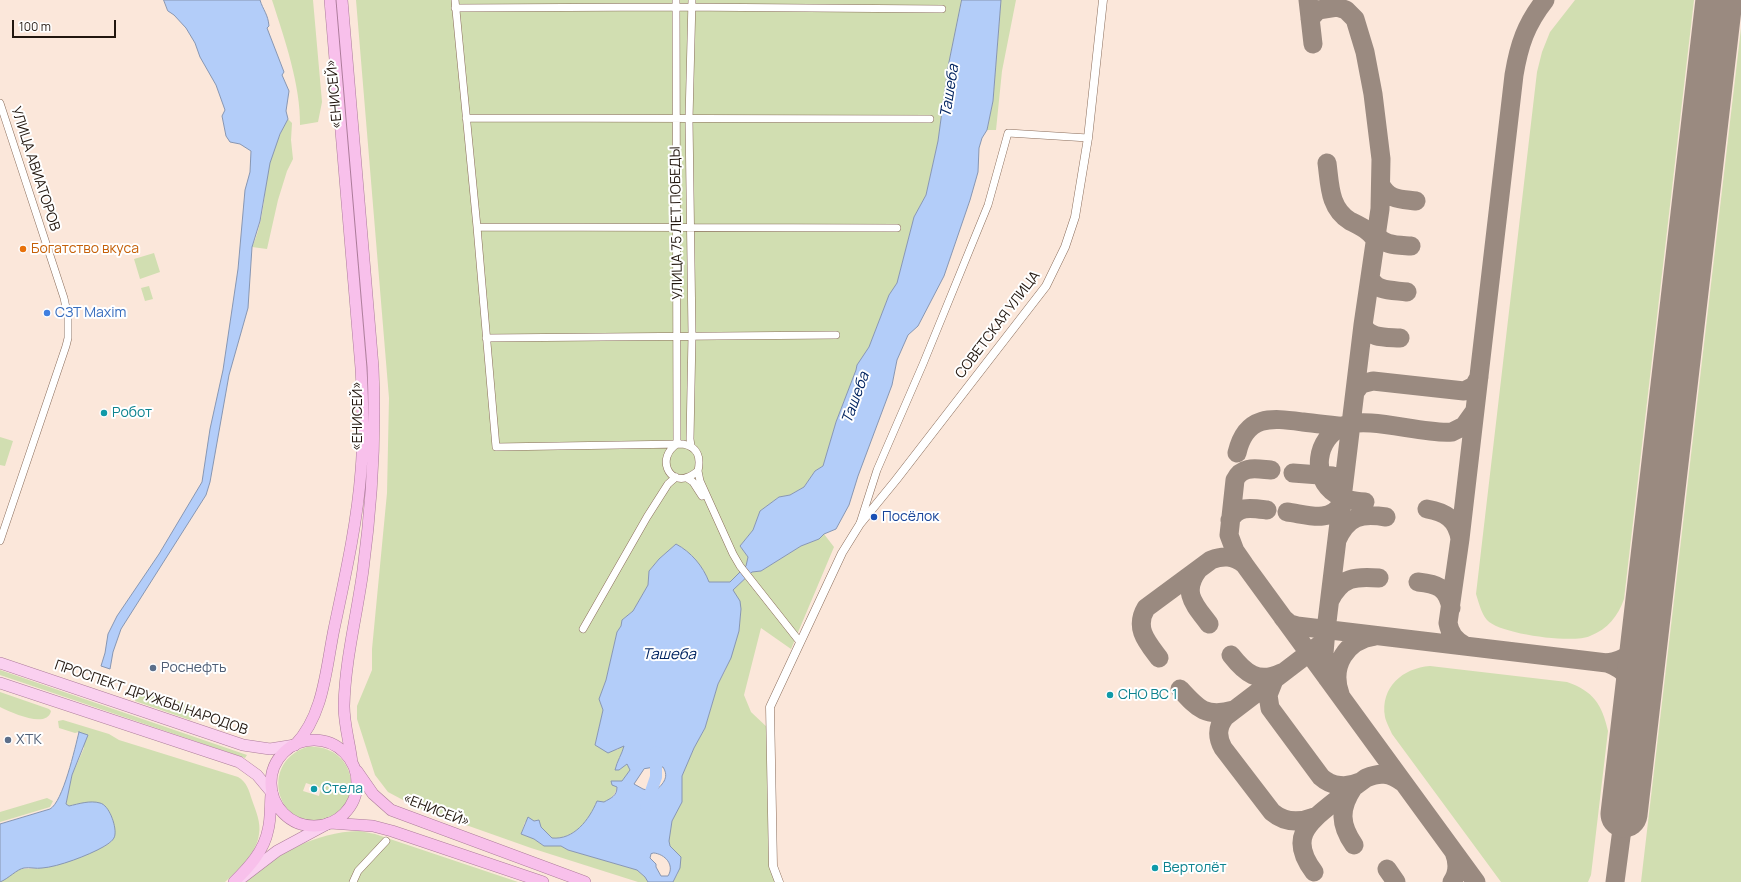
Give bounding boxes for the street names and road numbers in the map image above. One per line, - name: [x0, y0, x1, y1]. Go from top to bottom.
- street label: «ЕНИСЕЙ»: [324, 59, 346, 129]
- street label: УЛИЦА АВИАТОРОВ: [7, 105, 63, 233]
- street label: УЛИЦА 75 ЛЕТ ПОБЕДЫ: [667, 146, 687, 300]
- street label: СОВЕТСКАЯ УЛИЦА: [952, 268, 1044, 382]
- street label: «ЕНИСЕЙ»: [350, 381, 366, 451]
- street label: ПРОСПЕКТ ДРУЖБЫ НАРОДОВ: [52, 657, 250, 739]
- street label: «ЕНИСЕЙ»: [400, 791, 472, 831]

